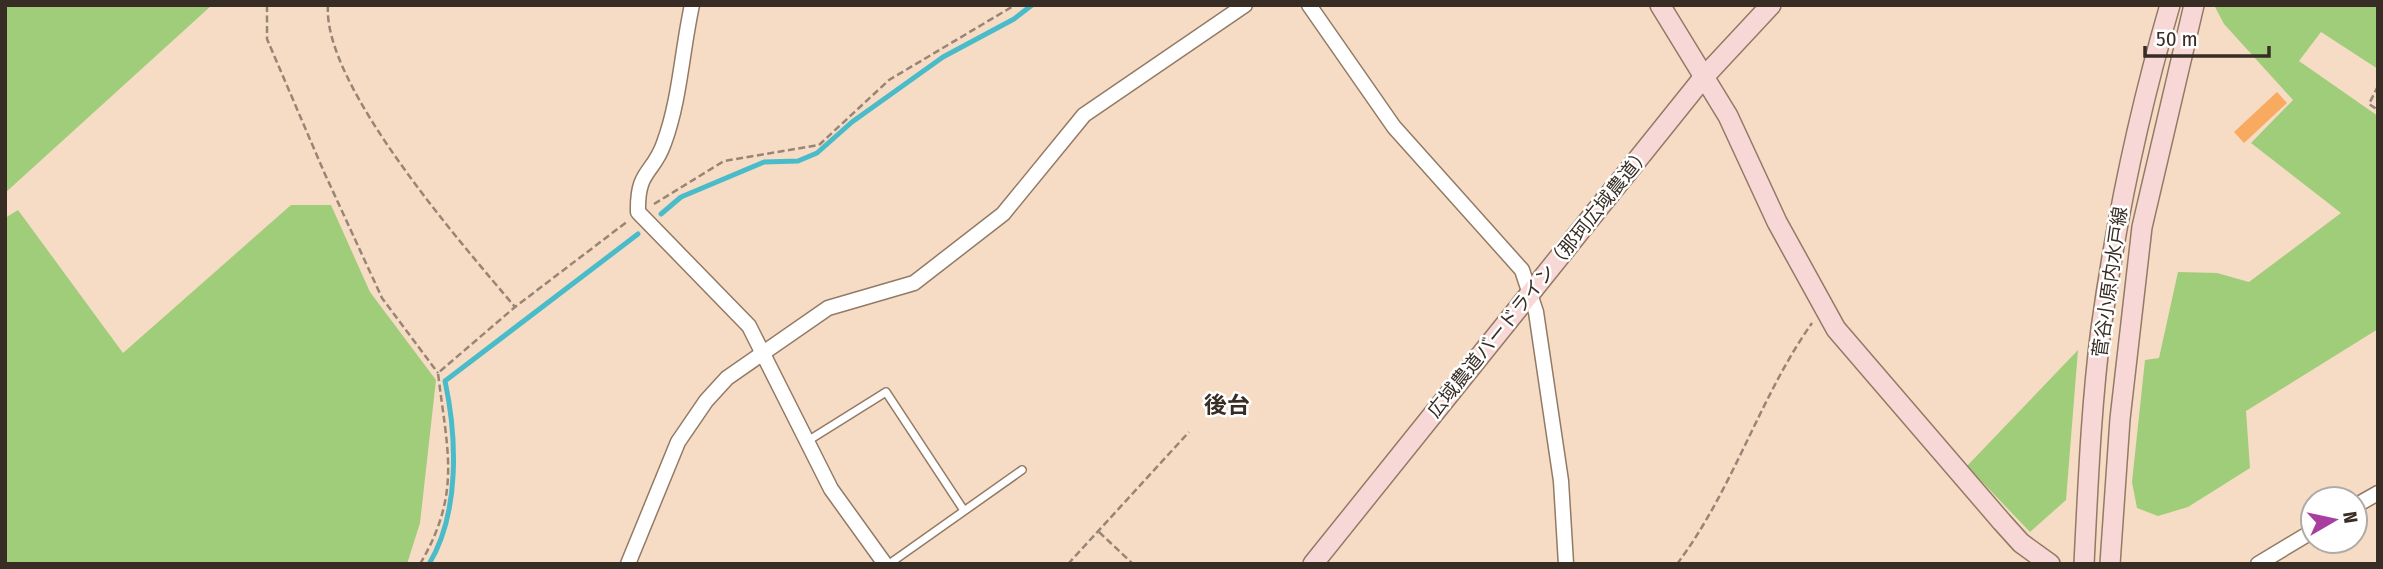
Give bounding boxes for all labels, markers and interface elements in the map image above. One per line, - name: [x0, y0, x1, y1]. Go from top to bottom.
- scale bar: [2145, 14, 2269, 58]
- text: 50 m: [2156, 26, 2198, 52]
- street label: 広域農道バードライン（那珂広域農道）: [1422, 142, 1656, 422]
- street label: 菅谷小原内水戸線: [2088, 205, 2132, 359]
- district label: 後台: [1204, 391, 1250, 419]
- north arrow: [2299, 485, 2369, 555]
- text: N: [2338, 510, 2363, 525]

